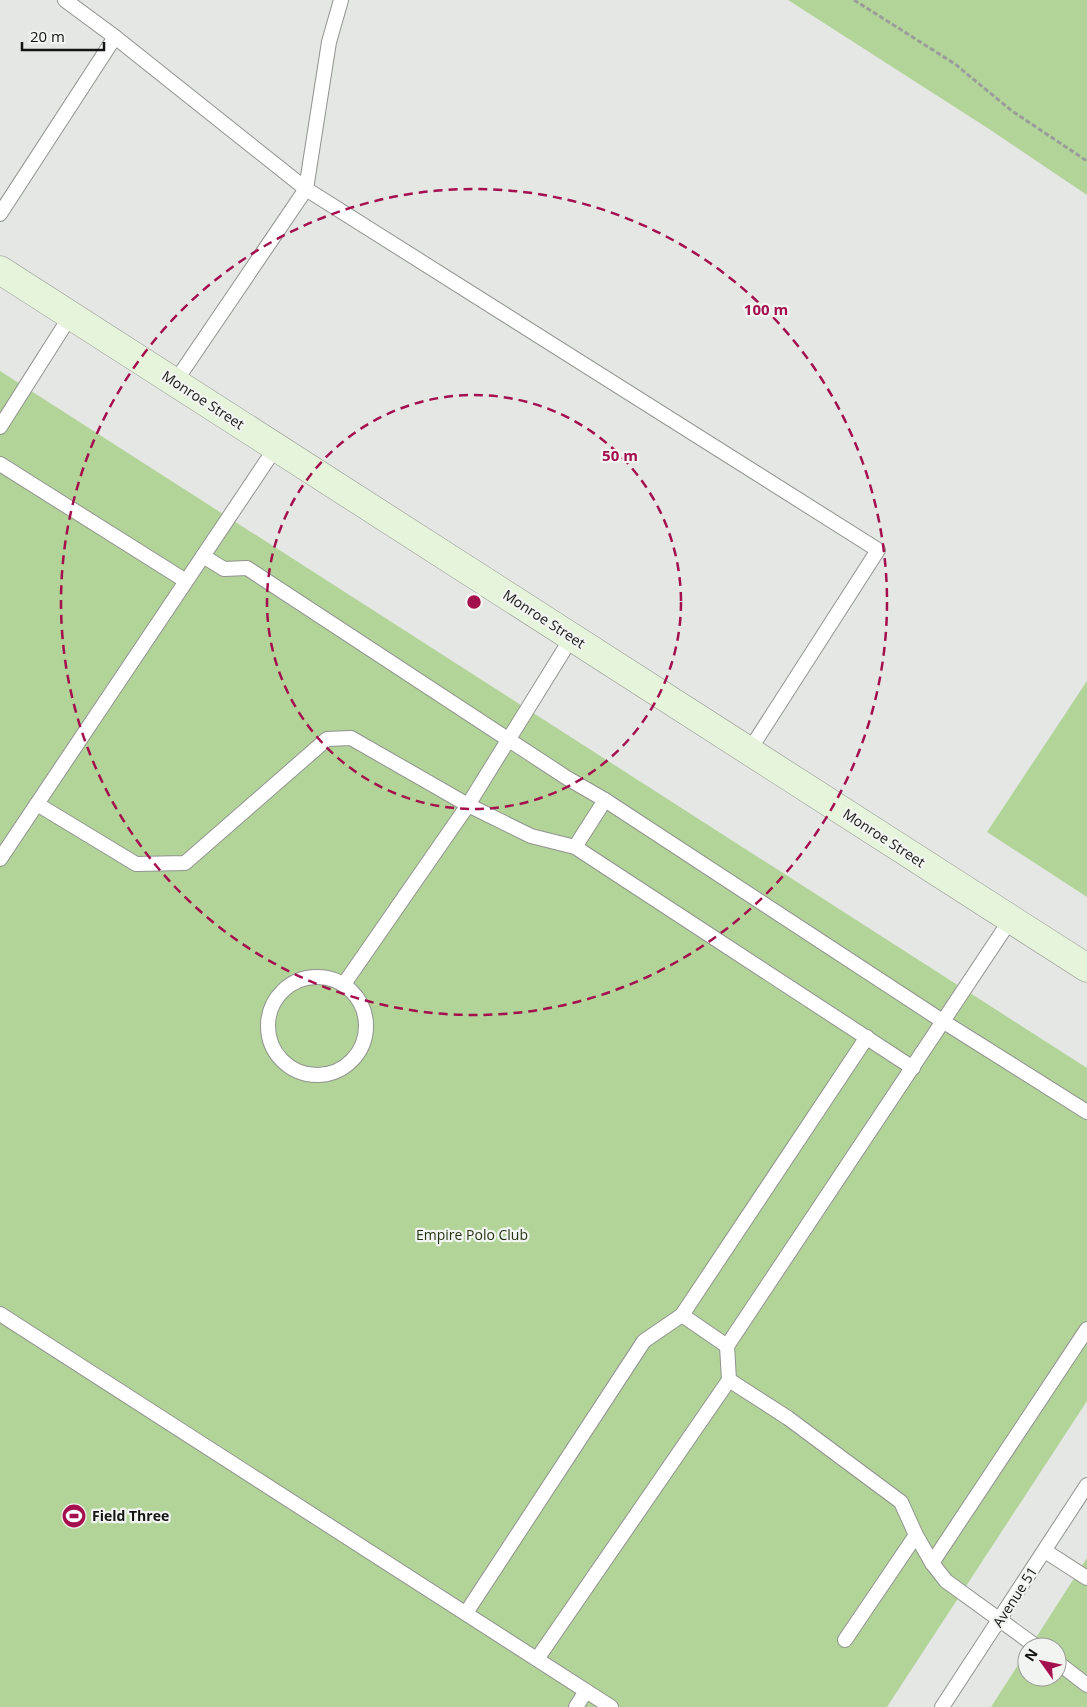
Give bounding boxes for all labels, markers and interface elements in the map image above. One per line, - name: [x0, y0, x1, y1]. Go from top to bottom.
- scale bar: [22, 20, 105, 52]
- text: 20 m: [30, 26, 65, 46]
- text: 100 m: [744, 299, 788, 319]
- street label: Monroe Street: [159, 366, 248, 433]
- text: 50 m: [602, 445, 638, 465]
- street label: Monroe Street: [500, 585, 589, 652]
- centre of rings: [465, 593, 483, 611]
- street label: Monroe Street: [840, 804, 929, 871]
- park label: Empire Polo Club: [416, 1225, 528, 1244]
- sports icon: Field Three: [61, 1503, 87, 1529]
- place label: Field Three: [92, 1506, 169, 1525]
- street label: Avenue 51: [988, 1563, 1041, 1631]
- north arrow: [1017, 1637, 1067, 1687]
- text: N: [1020, 1645, 1042, 1665]

